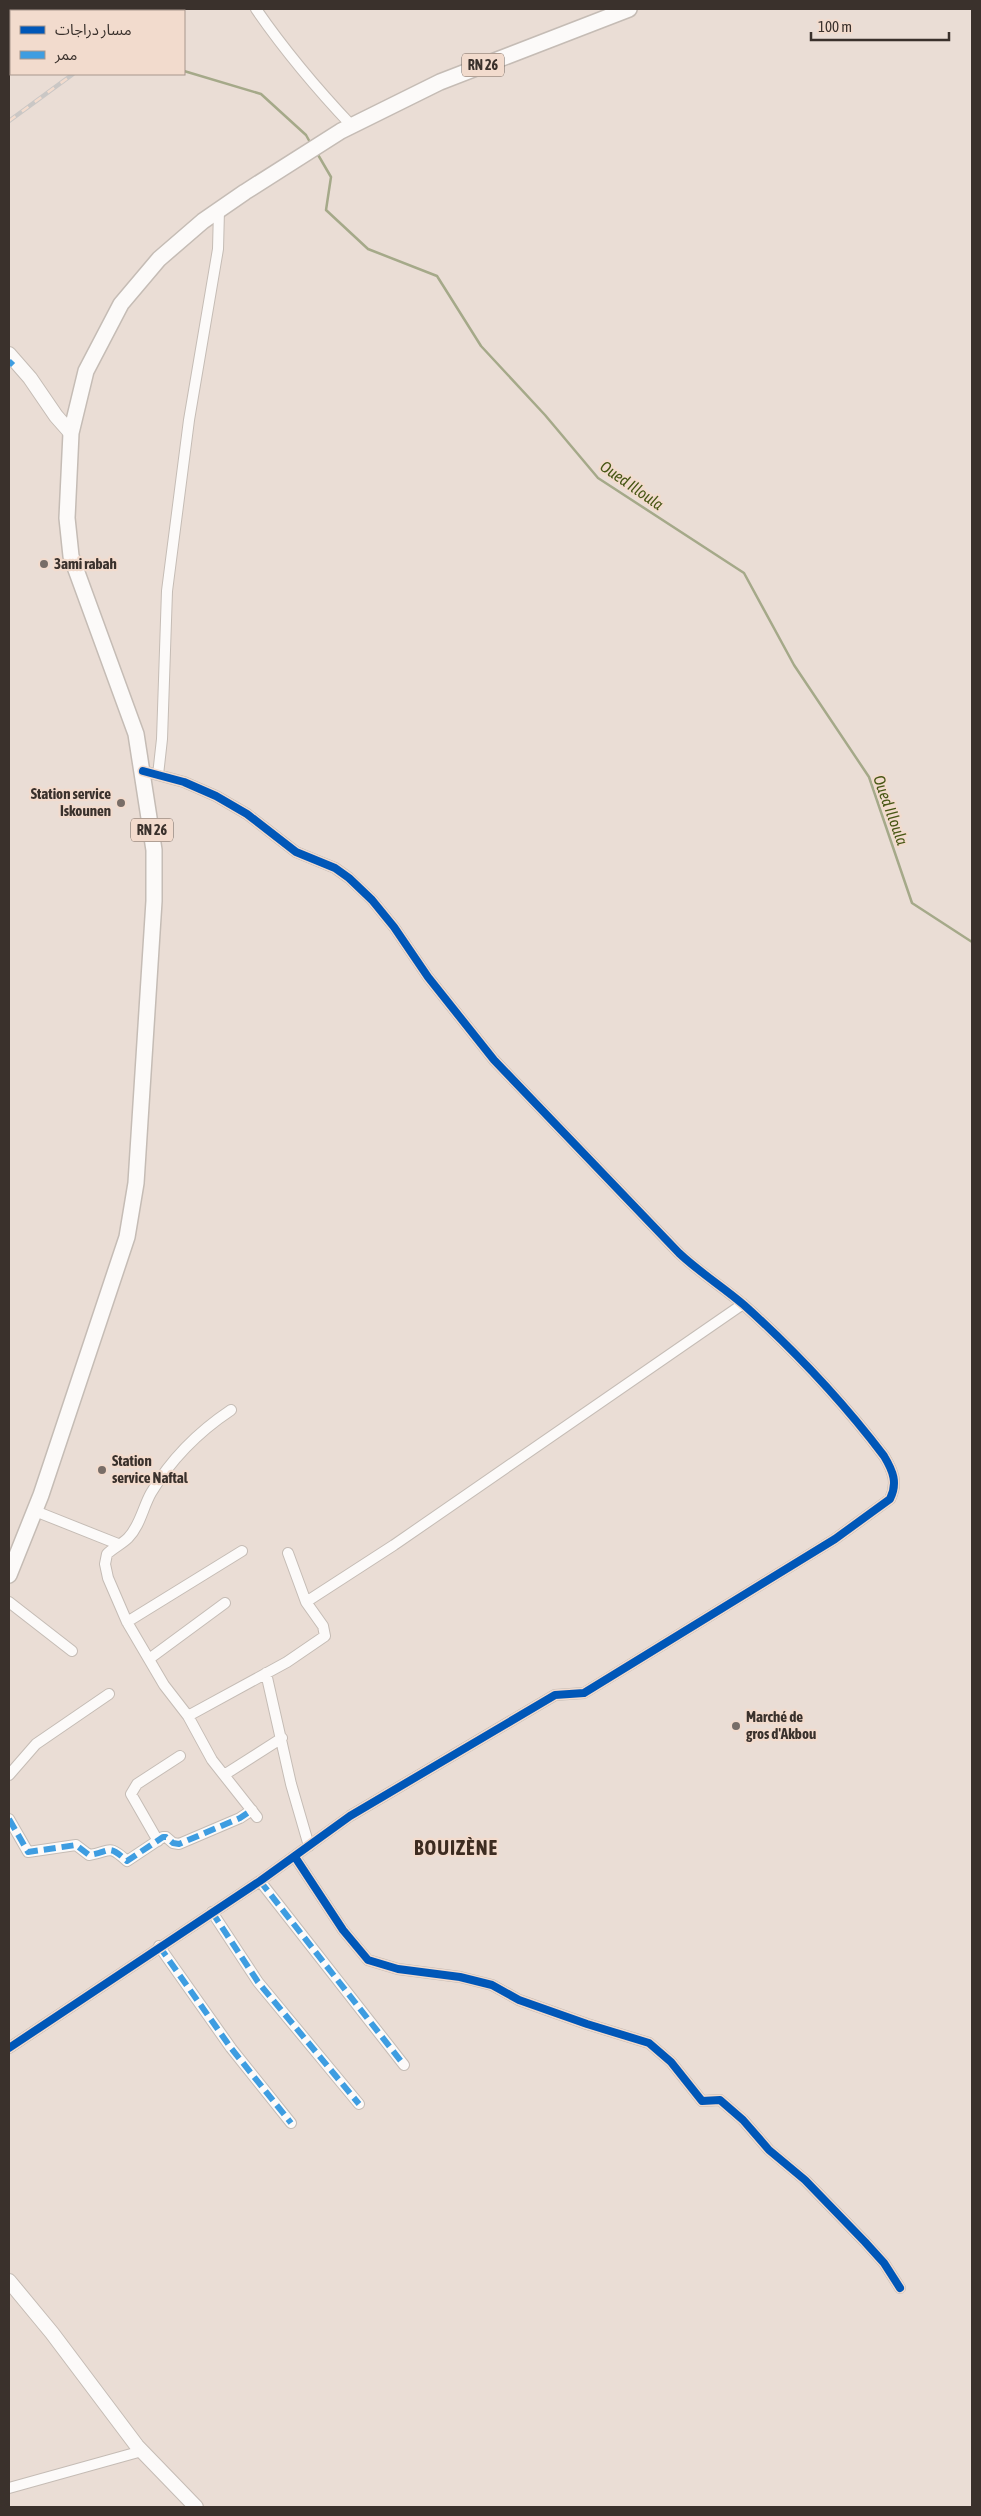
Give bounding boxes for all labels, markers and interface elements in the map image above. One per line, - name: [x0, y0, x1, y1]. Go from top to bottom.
- legend: [10, 10, 185, 75]
- scale bar: [811, 10, 948, 42]
- text: 100 m: [818, 18, 852, 35]
- text: مسار دراجات: [55, 21, 132, 39]
- text: ممر: [54, 46, 78, 64]
- road number: RN 26: [462, 54, 504, 76]
- water label: Oued Illoula: [597, 457, 667, 514]
- place label: 3ami rabah: [54, 555, 117, 572]
- marker: 3ami rabah: [38, 558, 50, 570]
- water label: Oued Illoula: [870, 773, 912, 848]
- place label: Station service Iskounen: [31, 785, 111, 819]
- marker: Station service Iskounen: [115, 797, 127, 809]
- road number: RN 26: [131, 818, 173, 842]
- place label: Station service Naftal: [112, 1452, 189, 1486]
- marker: Station service Naftal: [96, 1464, 108, 1476]
- place label: Marché de gros d'Akbou: [746, 1708, 816, 1742]
- marker: Marché de gros d'Akbou: [730, 1720, 742, 1732]
- district label: BOUIZÈNE: [414, 1836, 498, 1859]

